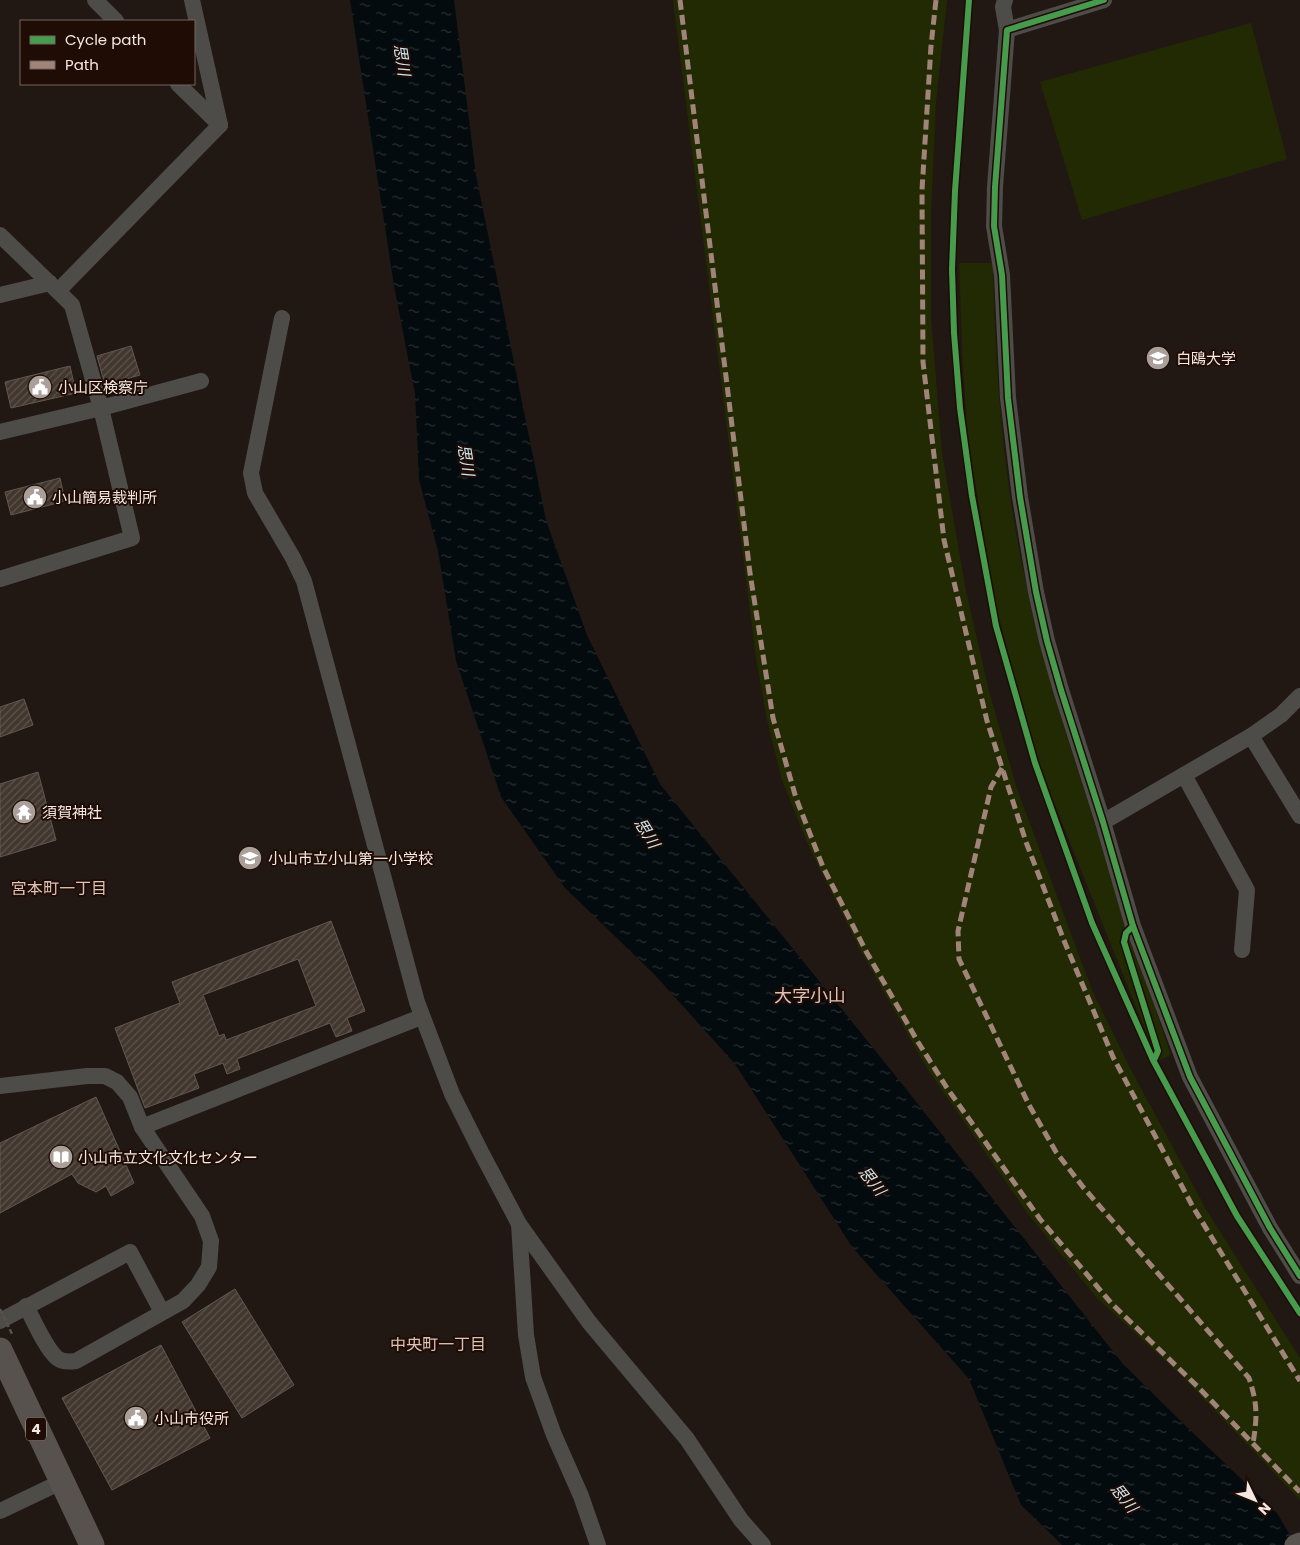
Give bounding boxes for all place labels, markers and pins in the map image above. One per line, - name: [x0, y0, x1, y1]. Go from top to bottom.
- school or university icon: 白鴎大学: [1145, 345, 1171, 371]
- place label: 白鴎大学: [1176, 348, 1236, 369]
- public building icon: 小山区検察庁: [27, 374, 53, 400]
- place label: 小山区検察庁: [58, 377, 148, 398]
- public building icon: 小山簡易裁判所: [22, 484, 48, 510]
- place label: 小山簡易裁判所: [52, 487, 157, 508]
- temple icon: 須賀神社: [11, 799, 37, 825]
- place label: 須賀神社: [42, 802, 102, 823]
- school or university icon: 小山市立小山第一小学校: [237, 845, 263, 871]
- place label: 小山市立小山第一小学校: [268, 848, 433, 869]
- library icon: 小山市立文化文化センター: [48, 1144, 74, 1170]
- place label: 小山市立文化文化センター: [78, 1147, 258, 1168]
- public building icon: 小山市役所: [123, 1405, 149, 1431]
- place label: 小山市役所: [154, 1408, 229, 1429]

